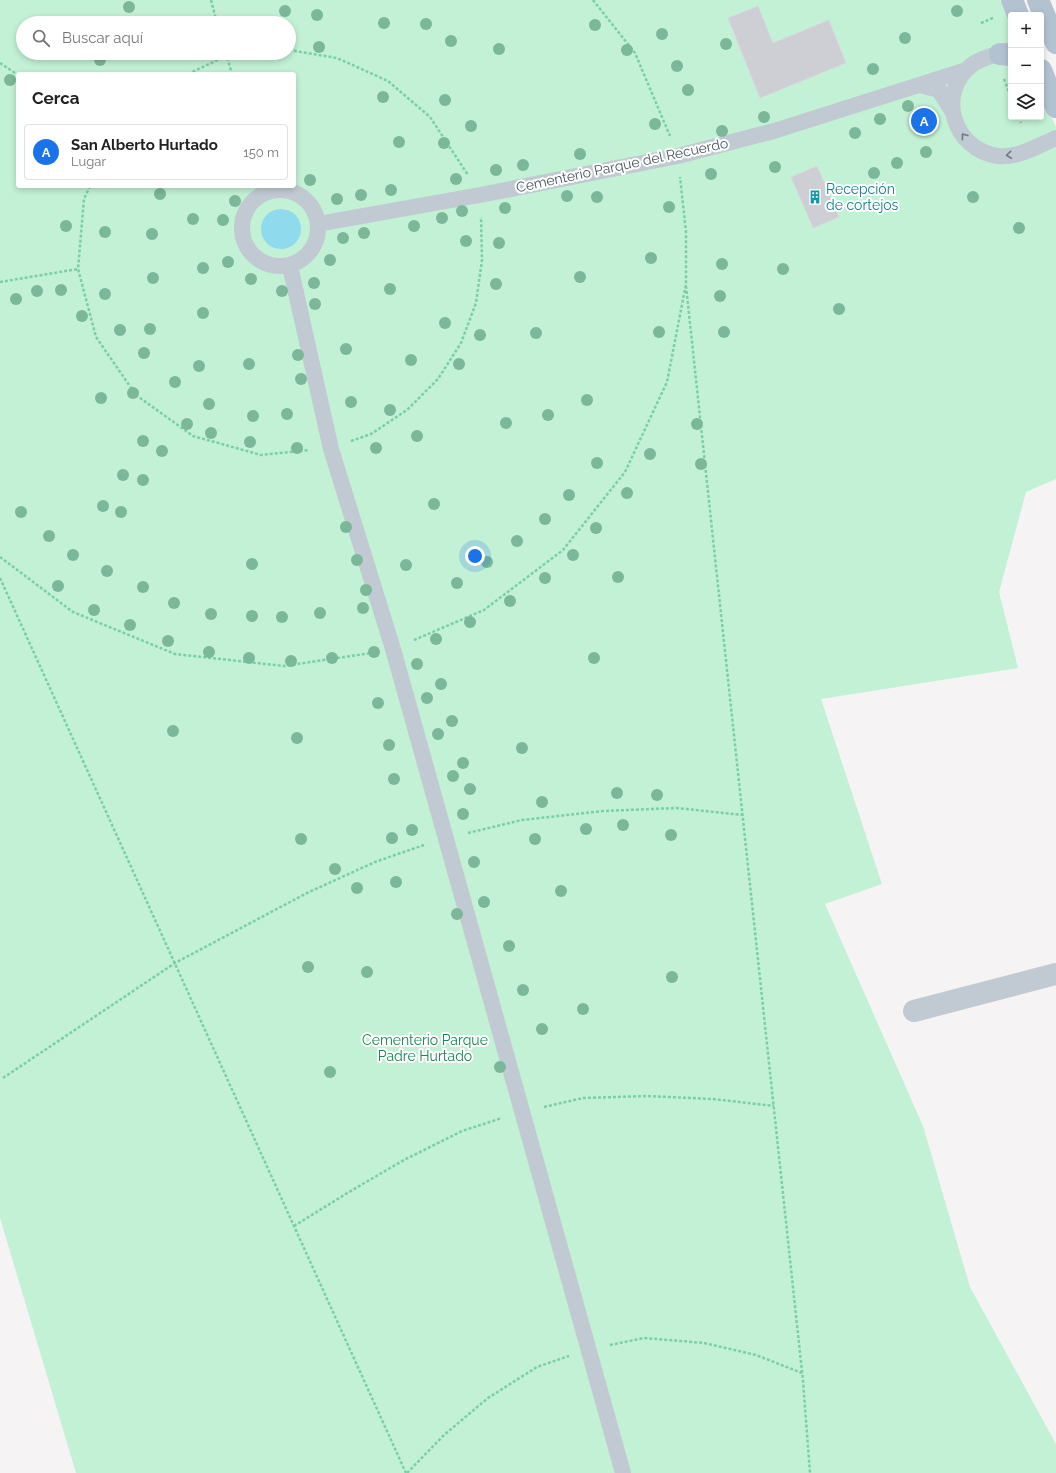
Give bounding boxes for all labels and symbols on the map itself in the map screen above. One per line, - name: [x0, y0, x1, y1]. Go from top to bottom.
- pin: A: [911, 106, 937, 136]
- one-way arrow: [961, 134, 968, 141]
- street label: Cementerio Parque del Recuerdo: [515, 135, 729, 195]
- one-way arrow: [1006, 150, 1012, 159]
- place label: Recepción de cortejos: [826, 181, 899, 213]
- building icon: Recepción de cortejos: [807, 189, 823, 205]
- your location: [465, 546, 485, 566]
- park label: Cementerio Parque Padre Hurtado: [362, 1032, 488, 1064]

